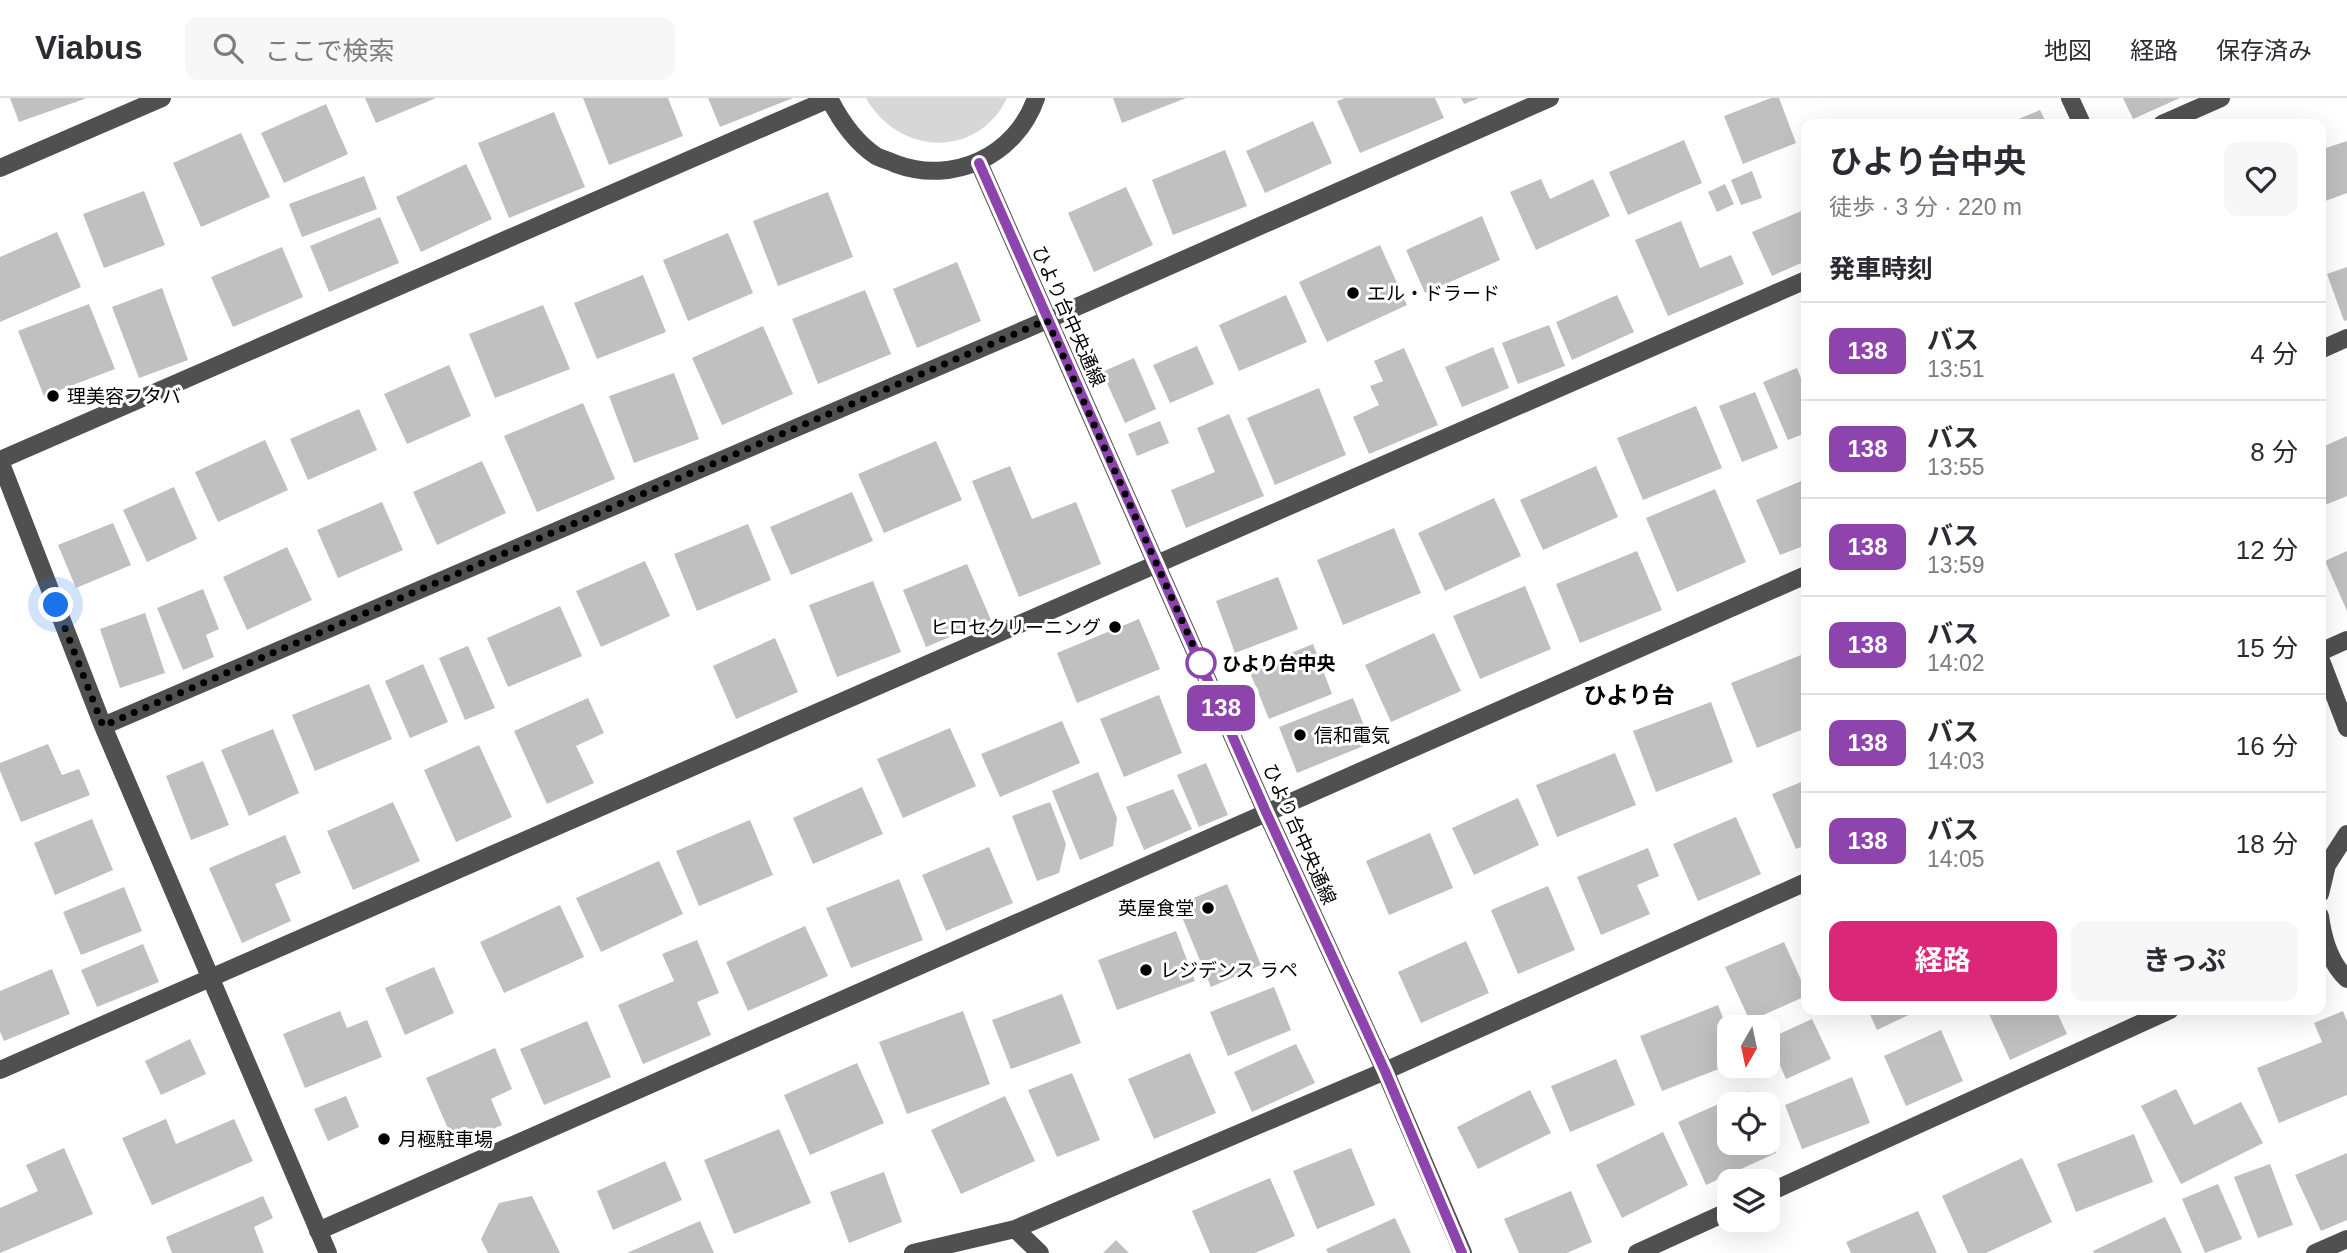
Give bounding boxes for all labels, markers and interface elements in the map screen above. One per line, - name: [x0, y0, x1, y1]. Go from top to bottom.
- search box: [185, 17, 675, 80]
- text: Viabus: [35, 29, 143, 66]
- icon: search: [209, 29, 247, 67]
- text: ここで検索: [265, 36, 395, 66]
- text: 地図: [2044, 37, 2092, 64]
- text: 経路: [2130, 37, 2178, 64]
- text: 保存済み: [2216, 37, 2312, 64]
- button: heart: [2224, 142, 2298, 216]
- text: ひより台中央: [1829, 143, 2026, 180]
- text: 徒歩 · 3 分 · 220 m: [1829, 194, 2022, 220]
- street label: ひより台中央通線: [1028, 243, 1109, 390]
- text: 発車時刻: [1829, 254, 1933, 284]
- place label: エル・ドラード: [1367, 283, 1500, 304]
- marker: エル・ドラード: [1345, 285, 1361, 301]
- text: バス: [1927, 325, 1979, 355]
- text: 138: [1847, 337, 1888, 364]
- text: 4 分: [2250, 339, 2298, 369]
- text: 13:51: [1927, 356, 1985, 382]
- place label: 理美容フタバ: [67, 386, 181, 407]
- marker: 理美容フタバ: [45, 388, 61, 404]
- text: バス: [1927, 423, 1979, 453]
- text: 138: [1847, 435, 1888, 462]
- text: 8 分: [2250, 437, 2298, 467]
- text: 13:55: [1927, 454, 1985, 480]
- text: バス: [1927, 521, 1979, 551]
- text: 138: [1847, 533, 1888, 560]
- text: 12 分: [2236, 535, 2298, 565]
- text: 13:59: [1927, 552, 1985, 578]
- your location: [38, 587, 73, 622]
- place label: ヒロセクリーニング: [930, 617, 1101, 638]
- marker: ヒロセクリーニング: [1107, 619, 1123, 635]
- text: バス: [1927, 619, 1979, 649]
- text: 138: [1847, 631, 1888, 658]
- text: 15 分: [2236, 633, 2298, 663]
- marker: ひより台中央: [1186, 648, 1216, 678]
- text: 14:02: [1927, 650, 1985, 676]
- place label: ひより台中央: [1222, 653, 1336, 674]
- district label: ひより台: [1583, 682, 1675, 708]
- line badge: 138: [1181, 685, 1261, 731]
- text: 138: [1201, 694, 1241, 721]
- text: バス: [1927, 717, 1979, 747]
- place label: 信和電気: [1314, 725, 1390, 746]
- marker: 信和電気: [1292, 727, 1308, 743]
- text: 138: [1847, 729, 1888, 756]
- text: 16 分: [2236, 731, 2298, 761]
- text: 14:03: [1927, 748, 1985, 774]
- street label: ひより台中央通線: [1259, 761, 1340, 908]
- text: バス: [1927, 815, 1979, 845]
- text: 138: [1847, 827, 1888, 854]
- text: 18 分: [2236, 829, 2298, 859]
- text: 14:05: [1927, 846, 1985, 872]
- place label: 英屋食堂: [1118, 898, 1194, 919]
- marker: 英屋食堂: [1200, 900, 1216, 916]
- button: 経路: [1829, 921, 2057, 1001]
- button: きっぷ: [2071, 921, 2298, 1001]
- place label: レジデンス ラペ: [1160, 960, 1298, 981]
- marker: レジデンス ラペ: [1138, 962, 1154, 978]
- north arrow: [1717, 1015, 1780, 1078]
- map controls: [1717, 1015, 1780, 1232]
- button: locate: [1717, 1092, 1780, 1155]
- place label: 月極駐車場: [398, 1129, 493, 1150]
- marker: 月極駐車場: [376, 1131, 392, 1147]
- button: layers: [1717, 1169, 1780, 1232]

